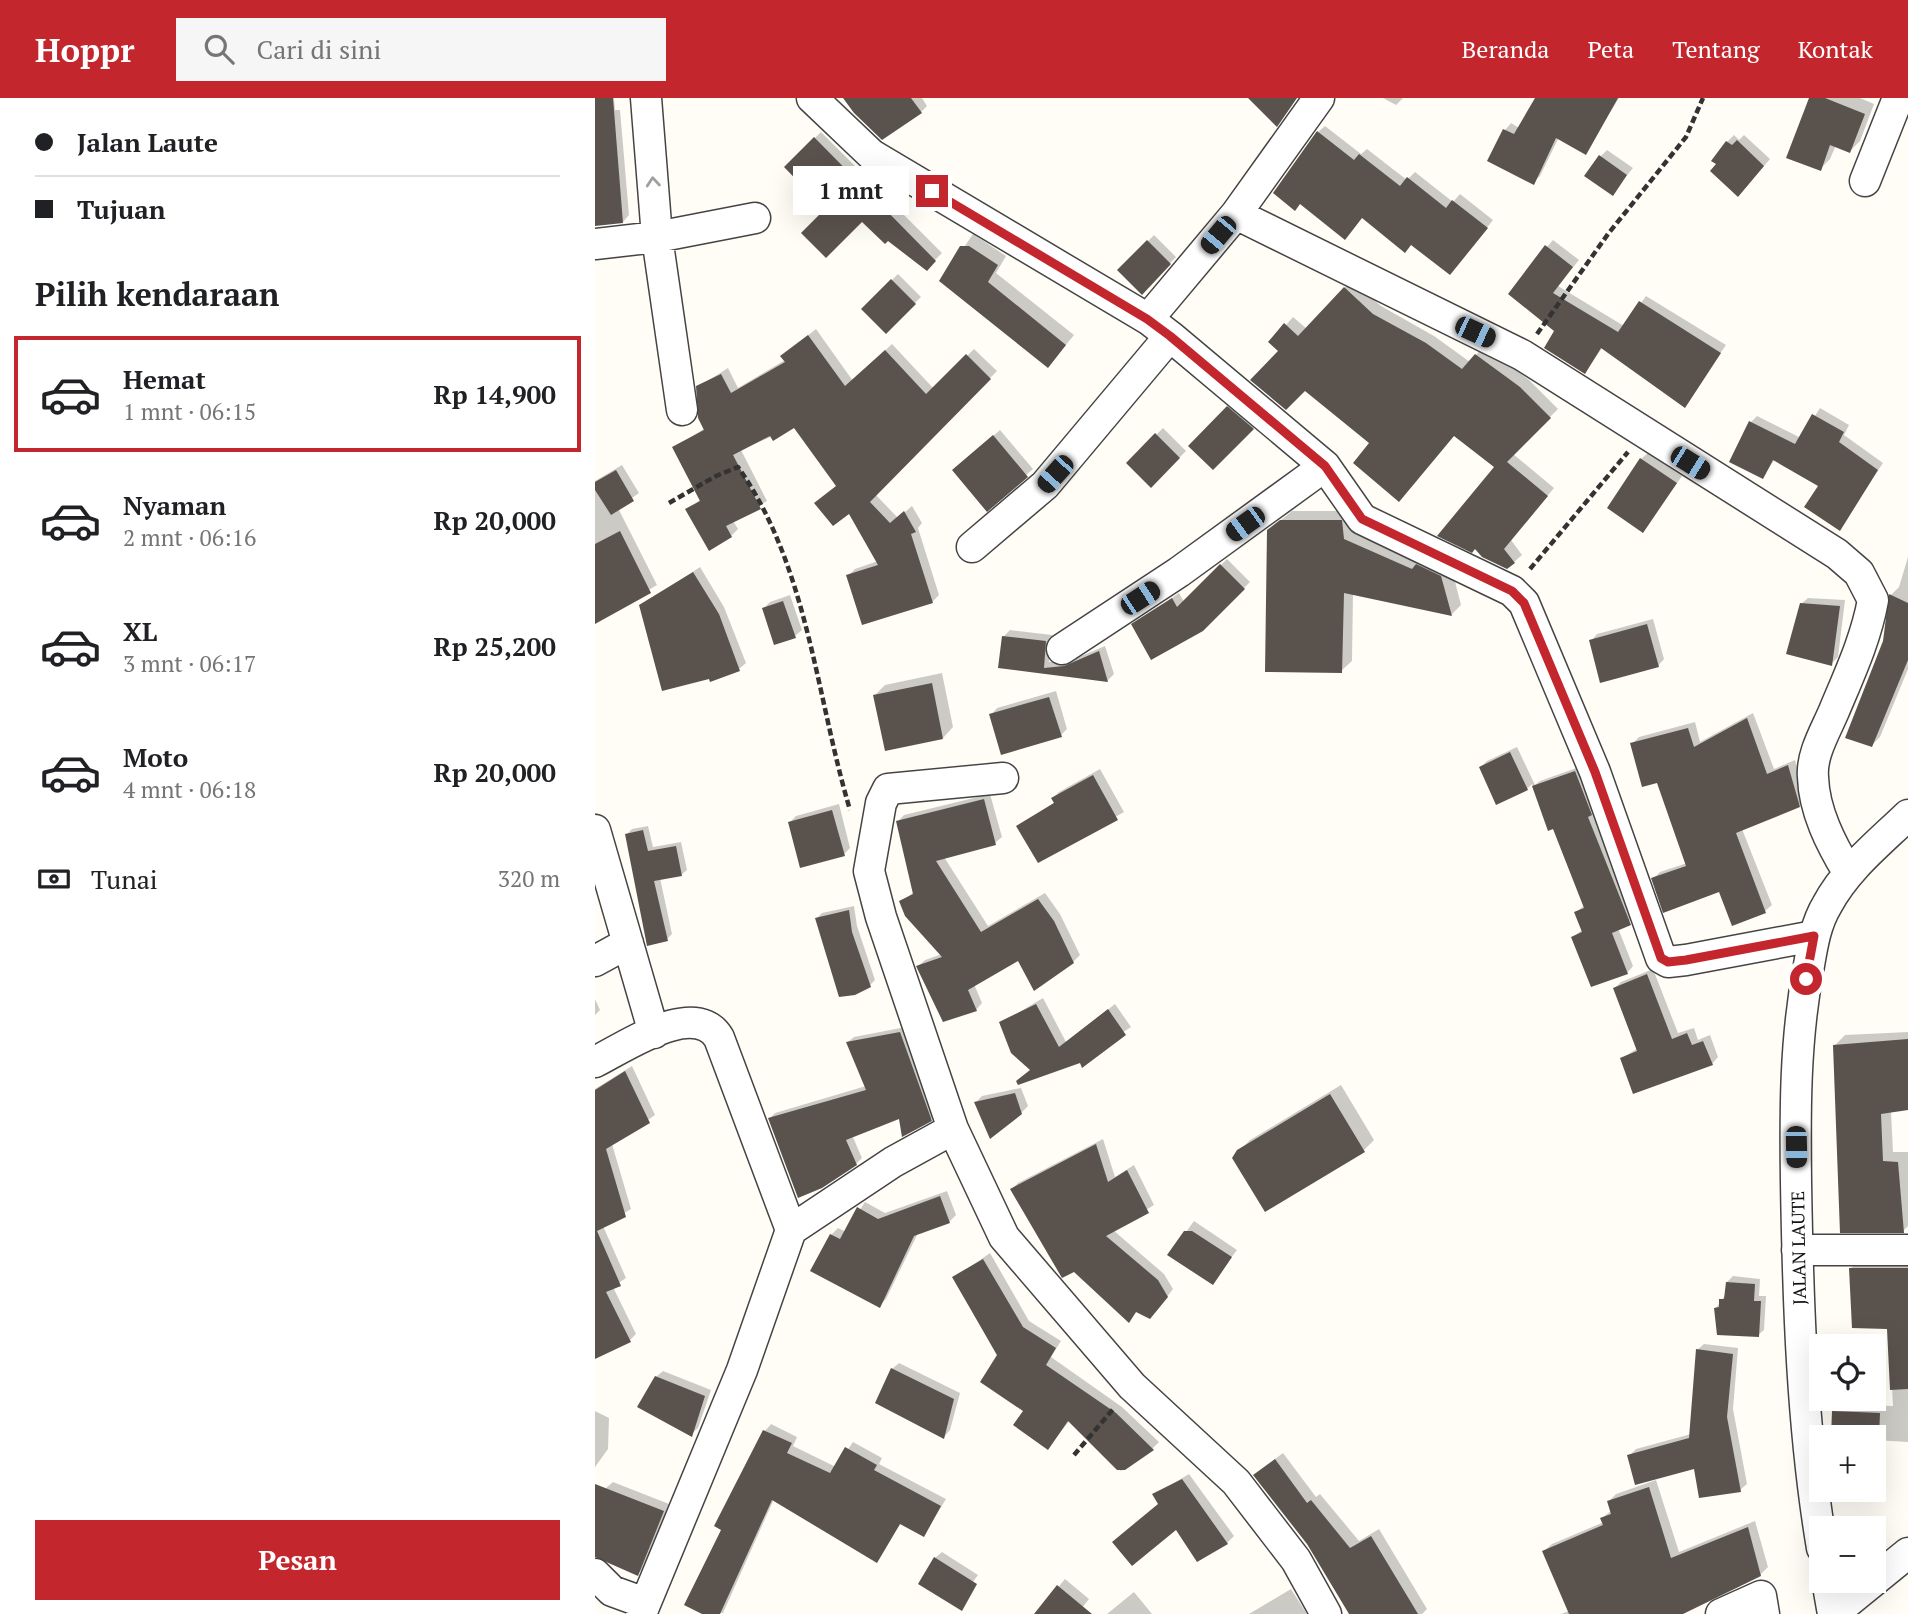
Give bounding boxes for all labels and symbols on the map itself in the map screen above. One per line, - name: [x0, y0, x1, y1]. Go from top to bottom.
- callout: 1 mnt: [792, 166, 907, 216]
- route end: [916, 175, 948, 207]
- one-way arrow: [646, 177, 661, 188]
- car: [1197, 212, 1240, 258]
- car: [1452, 314, 1499, 350]
- car: [1667, 443, 1714, 483]
- car: [1034, 451, 1077, 497]
- car: [1222, 503, 1269, 545]
- car: [1117, 578, 1164, 618]
- route start: [1790, 963, 1822, 995]
- car: [1786, 1126, 1807, 1168]
- street label: JALAN LAUTE: [1785, 1191, 1811, 1305]

